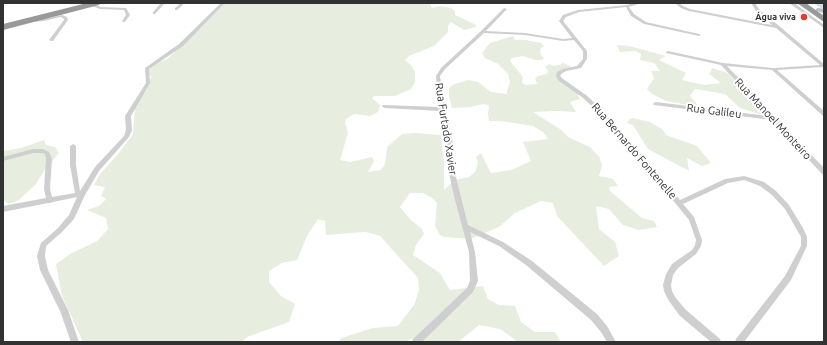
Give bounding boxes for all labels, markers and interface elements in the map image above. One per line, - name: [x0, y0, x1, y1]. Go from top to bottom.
- place label: Água viva: [755, 12, 796, 22]
- marker: Água viva: [799, 12, 809, 22]
- street label: Rua Manoel Monteiro: [732, 76, 814, 162]
- street label: Rua Furtado Xavier: [432, 82, 460, 176]
- street label: Rua Bernardo Fontenelle: [589, 100, 679, 202]
- street label: Rua Galileu: [686, 101, 742, 121]

